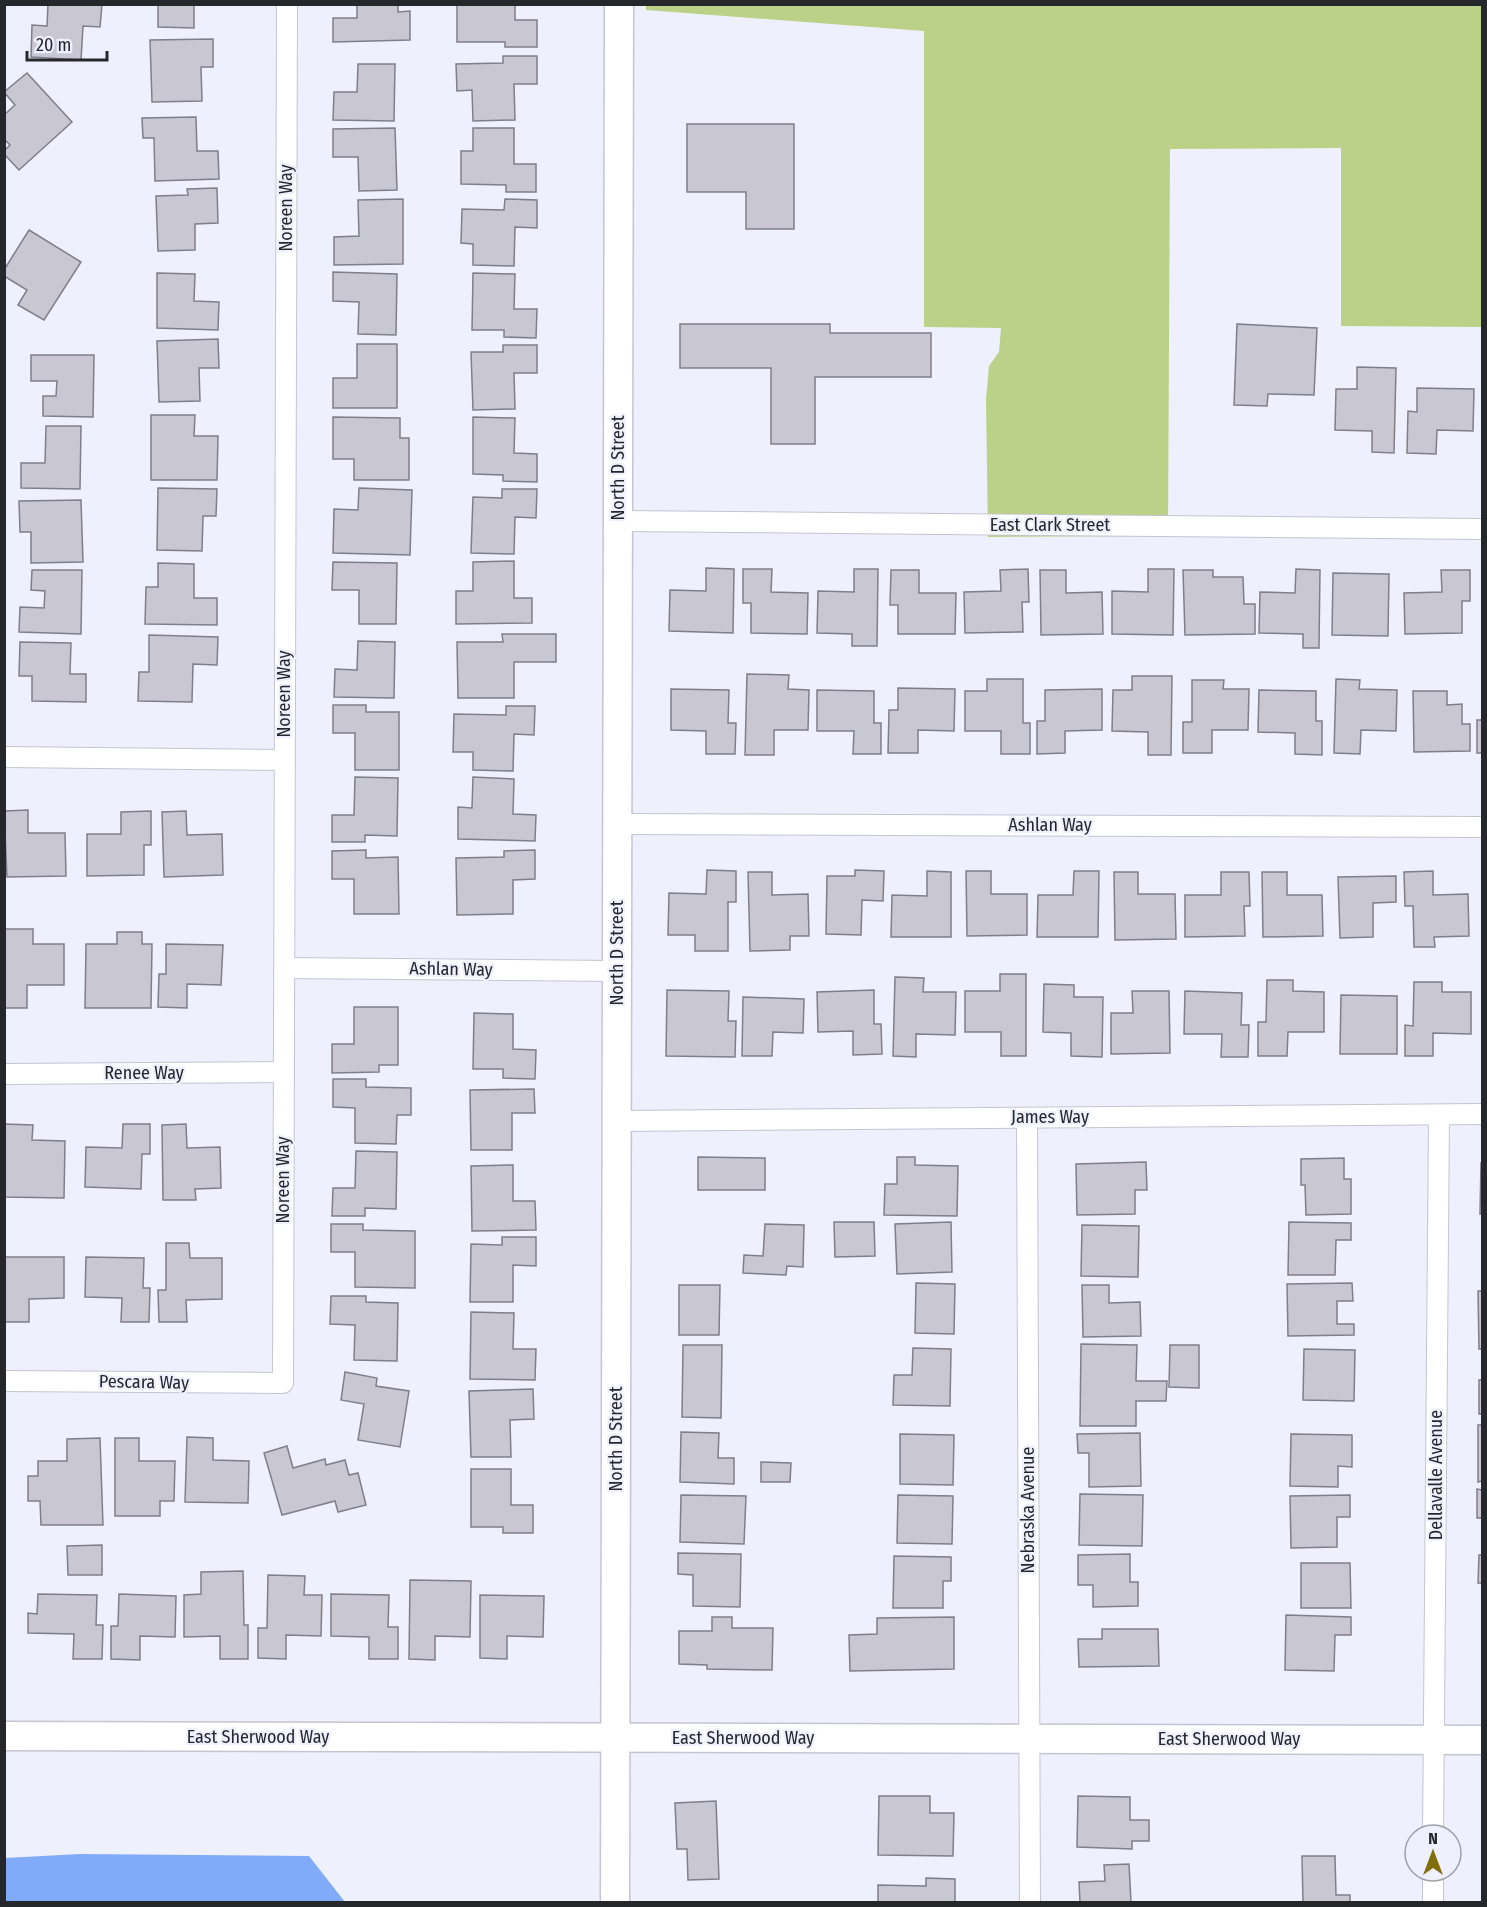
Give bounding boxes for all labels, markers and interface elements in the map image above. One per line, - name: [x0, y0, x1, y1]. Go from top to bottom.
- scale bar: [27, 24, 106, 62]
- text: 20 m: [36, 34, 71, 56]
- street label: Noreen Way: [275, 164, 297, 252]
- street label: North D Street: [607, 415, 629, 521]
- street label: East Clark Street: [990, 514, 1110, 536]
- street label: Noreen Way: [273, 650, 295, 738]
- street label: Ashlan Way: [1008, 814, 1092, 836]
- street label: North D Street: [606, 900, 628, 1006]
- street label: Ashlan Way: [409, 957, 493, 981]
- street label: Renee Way: [104, 1062, 184, 1084]
- street label: James Way: [1011, 1106, 1089, 1128]
- street label: Noreen Way: [272, 1136, 294, 1224]
- street label: Pescara Way: [99, 1370, 189, 1394]
- street label: North D Street: [605, 1386, 627, 1492]
- street label: Dellavalle Avenue: [1425, 1410, 1447, 1540]
- street label: Nebraska Avenue: [1017, 1447, 1039, 1573]
- street label: East Sherwood Way: [187, 1726, 329, 1748]
- street label: East Sherwood Way: [672, 1727, 814, 1749]
- street label: East Sherwood Way: [1158, 1728, 1300, 1750]
- north arrow: [1403, 1823, 1463, 1883]
- text: N: [1428, 1829, 1438, 1848]

